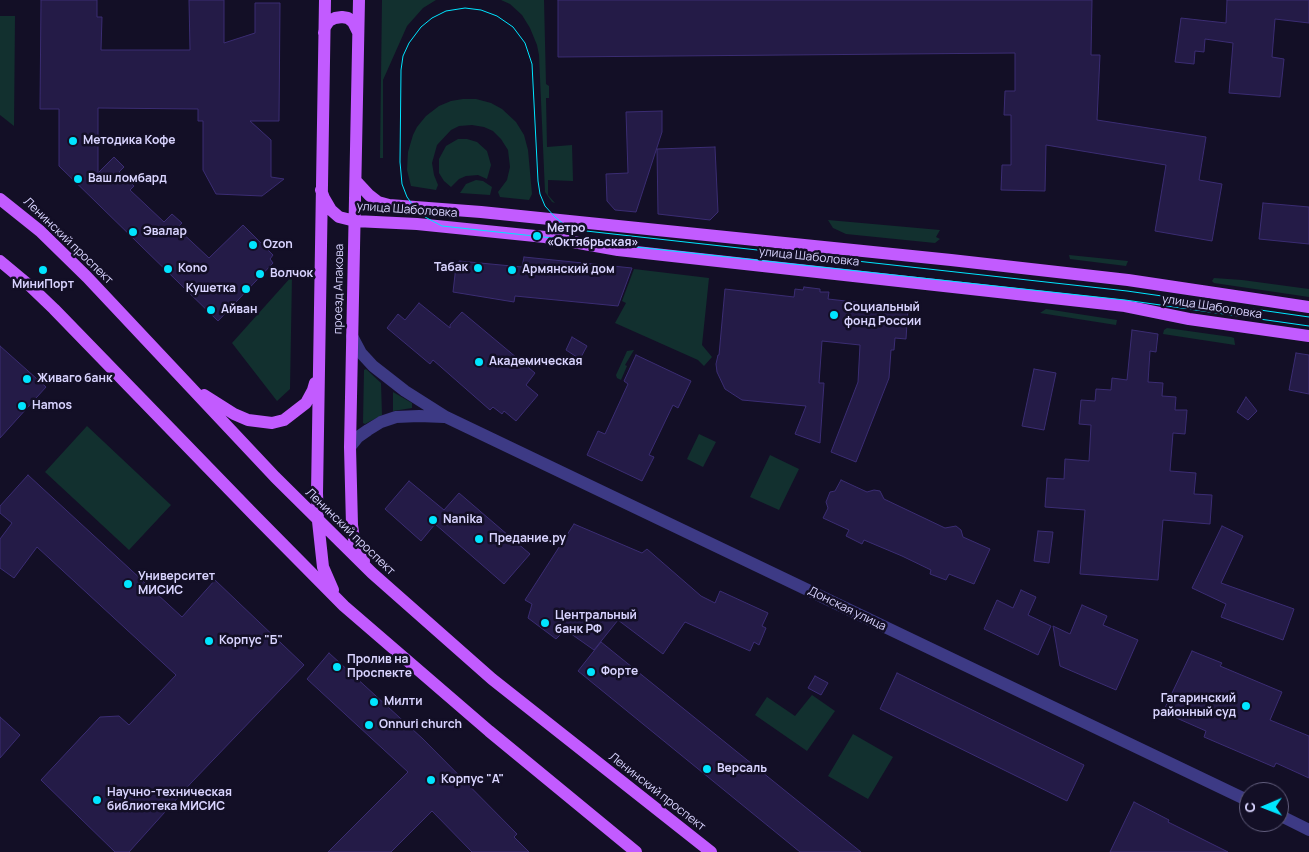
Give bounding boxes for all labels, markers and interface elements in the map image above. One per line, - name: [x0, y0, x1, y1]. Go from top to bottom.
- place label: Методика Кофе: [83, 134, 176, 148]
- marker: Методика Кофе: [67, 135, 79, 147]
- place label: Ваш ломбард: [88, 172, 167, 186]
- marker: Ваш ломбард: [72, 173, 84, 185]
- street label: Ленинский проспект: [20, 195, 116, 287]
- street label: улица Шаболовка: [356, 199, 458, 221]
- place label: Метро «Октябрьская»: [547, 222, 638, 250]
- place label: Эвалар: [143, 225, 187, 239]
- marker: Эвалар: [127, 226, 139, 238]
- marker: Метро «Октябрьская»: [531, 230, 543, 242]
- place label: Ozon: [263, 238, 293, 252]
- marker: Ozon: [247, 239, 259, 251]
- street label: проезд Апакова: [331, 244, 347, 334]
- street label: улица Шаболовка: [758, 245, 860, 269]
- place label: Табак: [434, 261, 468, 275]
- place label: Kono: [178, 262, 208, 276]
- marker: Табак: [472, 262, 484, 274]
- marker: Kono: [162, 263, 174, 275]
- place label: Армянский дом: [522, 263, 615, 277]
- marker: МиниПорт: [37, 264, 49, 276]
- marker: Армянский дом: [506, 264, 518, 276]
- place label: Волчок: [270, 267, 313, 281]
- marker: Волчок: [254, 268, 266, 280]
- place label: МиниПорт: [12, 278, 74, 292]
- place label: Кушетка: [186, 282, 236, 296]
- marker: Кушетка: [240, 283, 252, 295]
- street label: улица Шаболовка: [1161, 292, 1263, 322]
- place label: Социальный фонд России: [844, 301, 921, 329]
- place label: Айван: [221, 303, 257, 317]
- marker: Айван: [205, 304, 217, 316]
- marker: Социальный фонд России: [828, 309, 840, 321]
- place label: Академическая: [489, 355, 582, 369]
- marker: Академическая: [473, 356, 485, 368]
- place label: Живаго банк: [37, 372, 112, 386]
- marker: Живаго банк: [21, 373, 33, 385]
- place label: Hamos: [32, 399, 72, 413]
- marker: Hamos: [16, 400, 28, 412]
- street label: Ленинский проспект: [302, 486, 398, 578]
- place label: Nanika: [443, 513, 483, 527]
- marker: Nanika: [427, 514, 439, 526]
- place label: Предание.ру: [489, 532, 566, 546]
- marker: Предание.ру: [473, 533, 485, 545]
- place label: Университет МИСИС: [138, 570, 215, 598]
- marker: Университет МИСИС: [122, 578, 134, 590]
- street label: Донская улица: [806, 584, 888, 634]
- place label: Центральный банк РФ: [555, 609, 637, 637]
- marker: Центральный банк РФ: [539, 617, 551, 629]
- place label: Корпус "Б": [219, 634, 283, 648]
- marker: Корпус "Б": [203, 635, 215, 647]
- place label: Пролив на Проспекте: [347, 653, 412, 681]
- marker: Пролив на Проспекте: [331, 661, 343, 673]
- place label: Форте: [601, 665, 638, 679]
- marker: Форте: [585, 666, 597, 678]
- place label: Гагаринский районный суд: [1153, 692, 1236, 720]
- place label: Милти: [384, 695, 422, 709]
- marker: Милти: [368, 696, 380, 708]
- marker: Гагаринский районный суд: [1240, 700, 1252, 712]
- place label: Onnuri church: [379, 718, 462, 732]
- marker: Onnuri church: [363, 719, 375, 731]
- street label: Ленинский проспект: [606, 750, 708, 834]
- place label: Версаль: [717, 762, 767, 776]
- marker: Версаль: [701, 763, 713, 775]
- place label: Корпус "А": [441, 773, 504, 787]
- marker: Корпус "А": [425, 774, 437, 786]
- north arrow: [1239, 782, 1289, 832]
- place label: Научно-техническая библиотека МИСИС: [107, 786, 232, 814]
- marker: Научно-техническая библиотека МИСИС: [91, 794, 103, 806]
- text: С: [1240, 802, 1259, 813]

